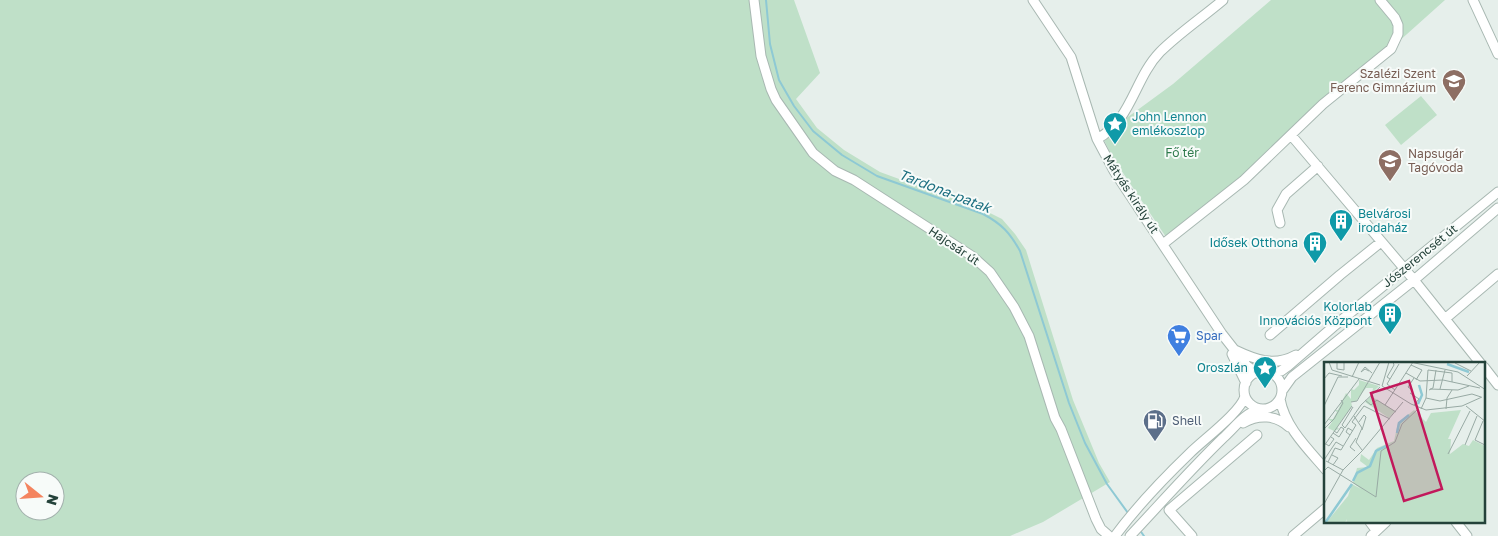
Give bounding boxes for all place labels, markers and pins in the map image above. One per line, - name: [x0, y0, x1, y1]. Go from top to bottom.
- place label: Szalézi Szent Ferenc Gimnázium: [1330, 66, 1436, 95]
- school or university icon: Szalézi Szent Ferenc Gimnázium: [1441, 68, 1467, 102]
- place label: John Lennon emlékoszlop: [1132, 109, 1207, 138]
- place icon: John Lennon emlékoszlop: [1102, 111, 1128, 145]
- place label: Napsugár Tagóvoda: [1408, 146, 1464, 175]
- school or university icon: Napsugár Tagóvoda: [1377, 148, 1403, 182]
- place label: Belvárosi irodaház: [1358, 206, 1411, 235]
- building icon: Belvárosi irodaház: [1328, 208, 1354, 242]
- building icon: Idősek Otthona: [1302, 230, 1328, 264]
- place label: Idősek Otthona: [1209, 235, 1298, 250]
- place label: Kolorlab Innovációs Központ: [1259, 299, 1372, 328]
- building icon: Kolorlab Innovációs Központ: [1377, 301, 1403, 335]
- supermarket icon: Spar: [1166, 323, 1192, 357]
- place label: Spar: [1196, 328, 1223, 343]
- place icon: Oroszlán: [1252, 355, 1278, 389]
- place label: Oroszlán: [1197, 360, 1248, 375]
- fuel station icon: Shell: [1142, 408, 1168, 442]
- place label: Shell: [1172, 413, 1202, 428]

